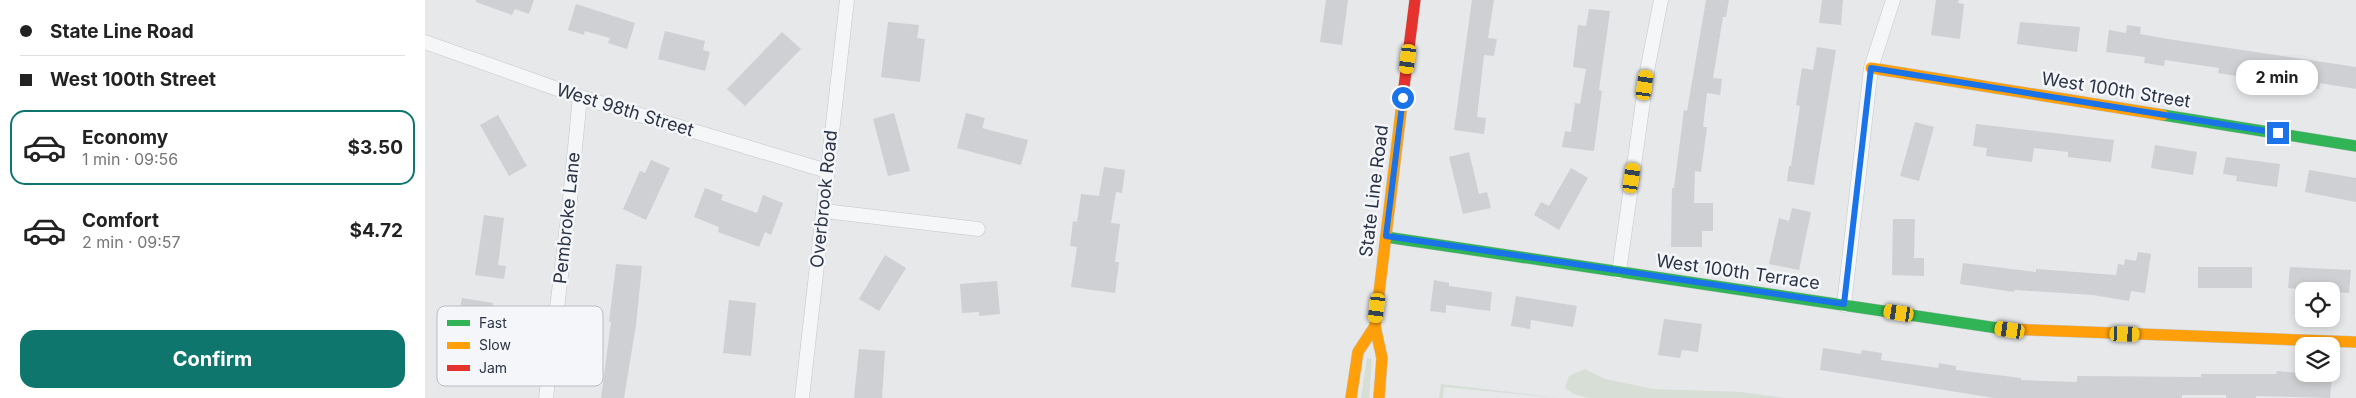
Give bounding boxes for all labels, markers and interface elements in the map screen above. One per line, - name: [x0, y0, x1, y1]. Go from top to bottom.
- text: State Line Road: [50, 20, 194, 43]
- car: [1398, 43, 1417, 75]
- callout: 2 min: [2237, 61, 2319, 96]
- street label: West 100th Street: [2040, 67, 2192, 112]
- text: 2 min: [2256, 67, 2298, 87]
- text: West 100th Street: [50, 68, 216, 91]
- car: [1635, 69, 1654, 101]
- street label: West 98th Street: [554, 79, 696, 140]
- route start: [1392, 87, 1414, 109]
- route end: [2267, 122, 2289, 144]
- street label: State Line Road: [1355, 124, 1392, 258]
- icon: car: [22, 125, 67, 170]
- text: Economy: [82, 126, 168, 149]
- street label: Overbrook Road: [806, 129, 841, 269]
- text: $3.50: [348, 136, 403, 159]
- text: 1 min · 09:56: [82, 149, 178, 169]
- street label: Pembroke Lane: [549, 151, 584, 285]
- car: [1622, 162, 1641, 194]
- icon: car: [22, 208, 67, 253]
- text: Comfort: [82, 209, 159, 232]
- text: $4.72: [349, 219, 403, 242]
- text: 2 min · 09:57: [82, 232, 181, 252]
- street label: West 100th Terrace: [1655, 250, 1821, 293]
- map controls: [2295, 282, 2340, 382]
- button: locate: [2295, 282, 2340, 327]
- car: [1367, 292, 1386, 324]
- car: [1883, 303, 1914, 323]
- legend: [437, 306, 603, 386]
- text: Fast: [479, 314, 507, 331]
- car: [1994, 320, 2025, 340]
- car: [2109, 326, 2140, 342]
- button: Confirm: [20, 330, 405, 388]
- text: Slow: [479, 336, 511, 353]
- button: layers: [2295, 337, 2340, 382]
- text: Jam: [479, 359, 507, 376]

